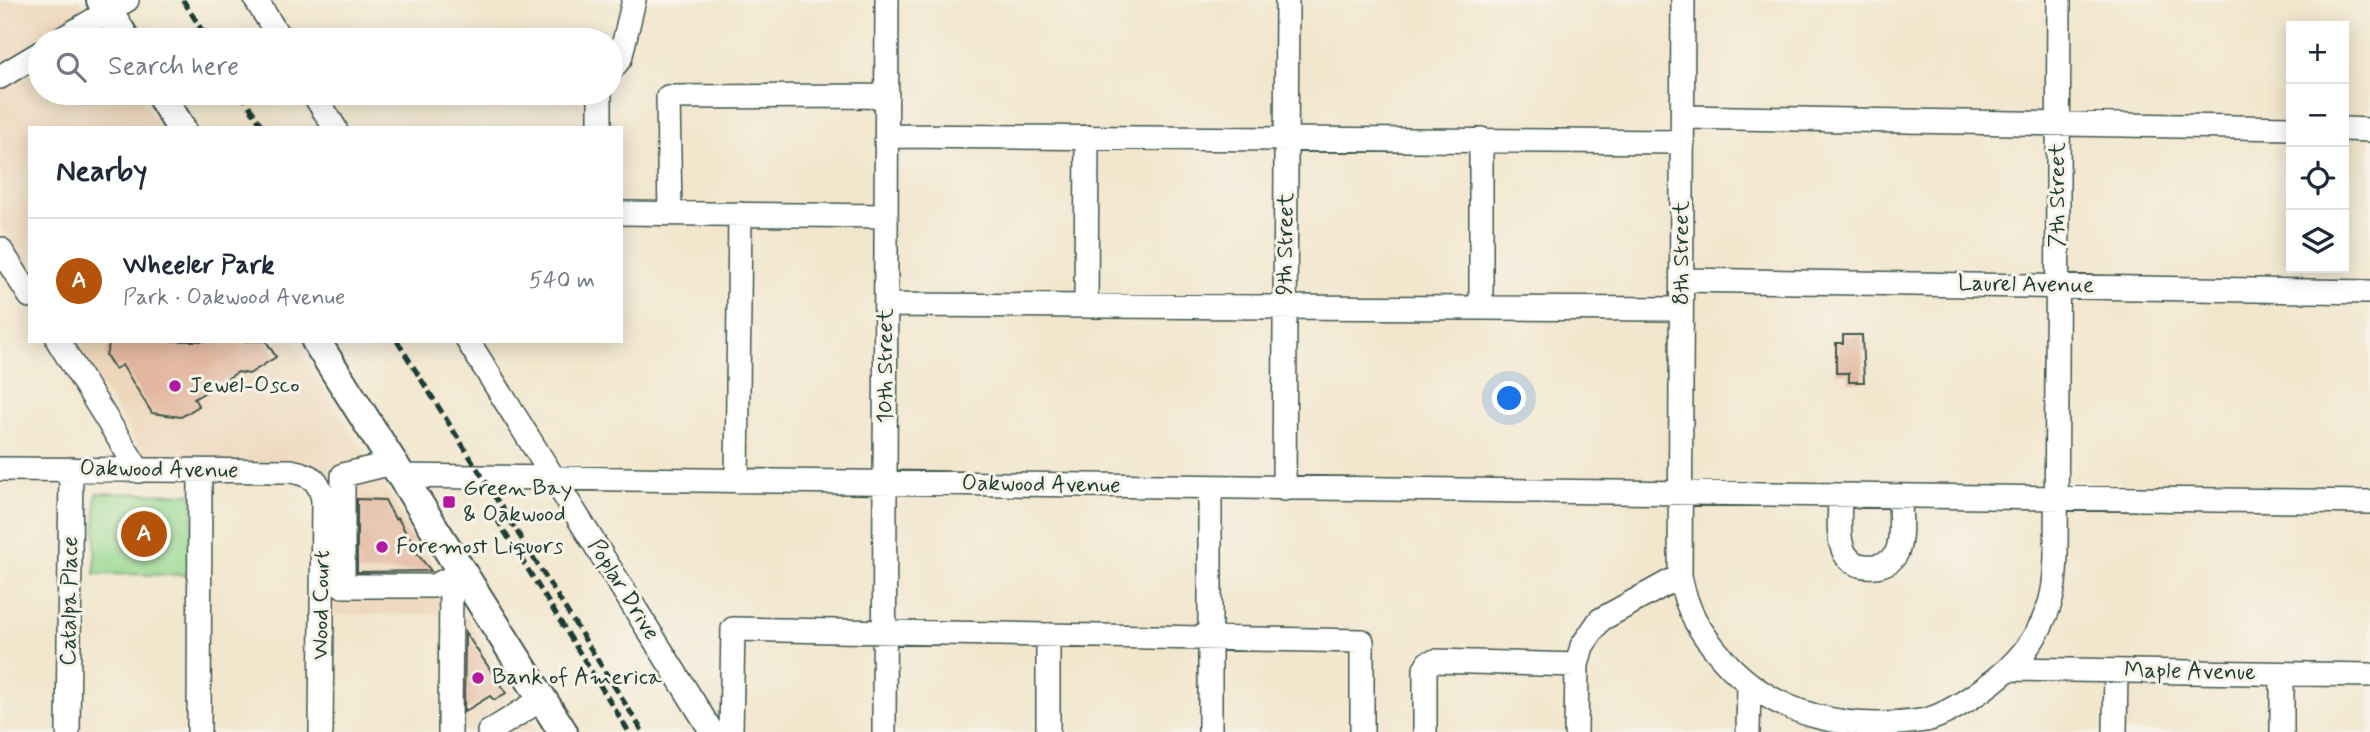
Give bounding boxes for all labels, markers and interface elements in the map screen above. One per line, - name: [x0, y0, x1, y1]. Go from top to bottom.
- map controls: [2286, 21, 2349, 273]
- button: +: [2286, 21, 2349, 84]
- search box: [28, 28, 623, 105]
- icon: search: [52, 48, 90, 86]
- text: Search here: [108, 50, 239, 84]
- button: −: [2286, 84, 2349, 147]
- street label: 7th Street: [2043, 142, 2073, 248]
- button: locate: [2286, 147, 2349, 210]
- text: Nearby: [56, 152, 147, 191]
- street label: 9th Street: [1270, 192, 1302, 296]
- street label: 8th Street: [1667, 200, 1697, 305]
- button: layers: [2286, 210, 2349, 273]
- text: Wheeler Park: [123, 249, 274, 283]
- text: A: [71, 266, 87, 296]
- text: 540 m: [529, 266, 595, 296]
- street label: Laurel Avenue: [1958, 269, 2094, 301]
- text: Park · Oakwood Avenue: [123, 283, 345, 313]
- street label: 10th Street: [871, 308, 901, 423]
- place label: Jewel-Osco: [189, 371, 300, 401]
- marker: Jewel-Osco: [167, 378, 183, 394]
- your location: [1492, 381, 1526, 415]
- street label: Oakwood Avenue: [79, 454, 239, 486]
- street label: Oakwood Avenue: [961, 469, 1121, 501]
- place label: Green Bay & Oakwood: [463, 474, 572, 530]
- marker: Green Bay & Oakwood: [441, 494, 457, 510]
- pin: A: [121, 508, 167, 560]
- place label: Foremost Liquors: [396, 532, 563, 562]
- street label: Poplar Drive: [580, 534, 666, 646]
- street label: Catalpa Place: [54, 536, 86, 666]
- marker: Foremost Liquors: [374, 539, 390, 555]
- street label: Wood Court: [306, 550, 338, 660]
- street label: Maple Avenue: [2124, 656, 2256, 688]
- place label: Bank of America: [492, 663, 662, 693]
- marker: Bank of America: [470, 670, 486, 686]

